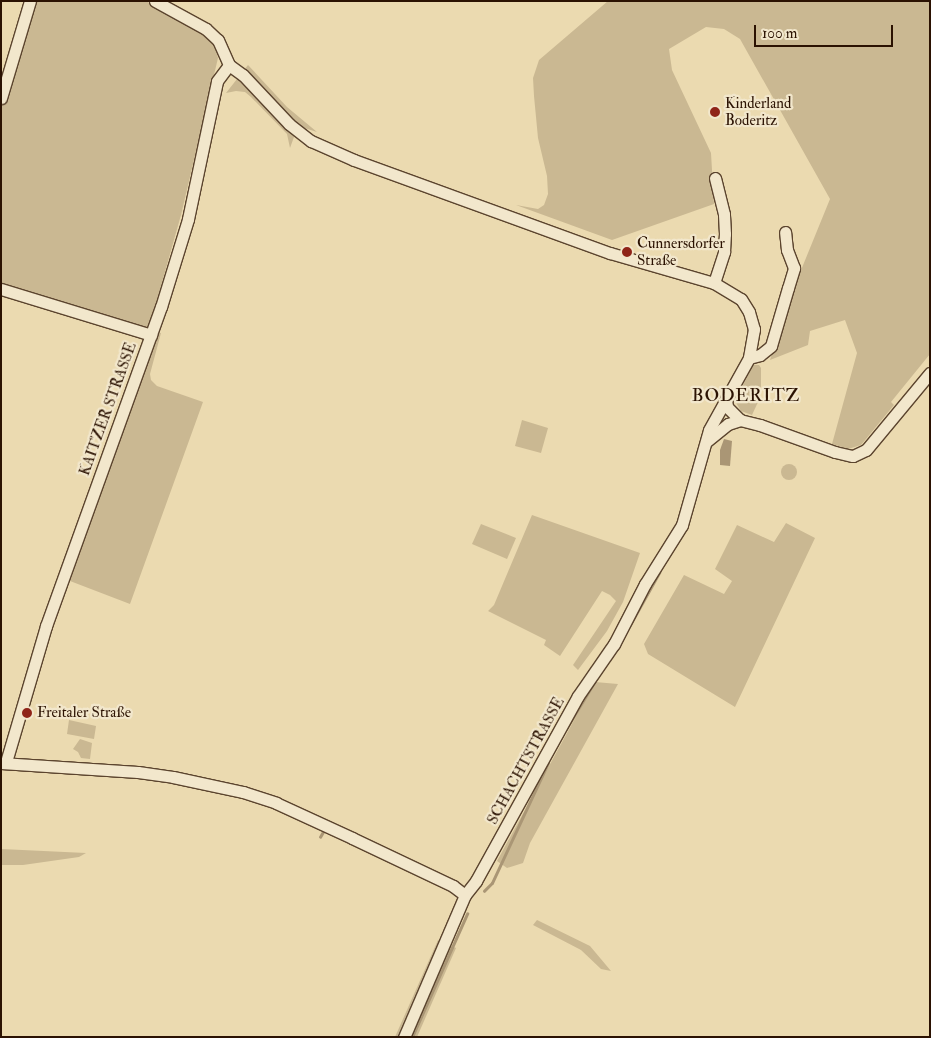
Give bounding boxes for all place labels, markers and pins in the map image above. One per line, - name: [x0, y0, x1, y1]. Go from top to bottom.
- place label: Kinderland Boderitz: [725, 94, 791, 129]
- marker: Kinderland Boderitz: [709, 106, 721, 118]
- place label: Cunnersdorfer Straße: [637, 234, 725, 269]
- marker: Cunnersdorfer Straße: [621, 246, 633, 258]
- place label: Freitaler Straße: [37, 704, 131, 722]
- marker: Freitaler Straße: [21, 707, 33, 719]

